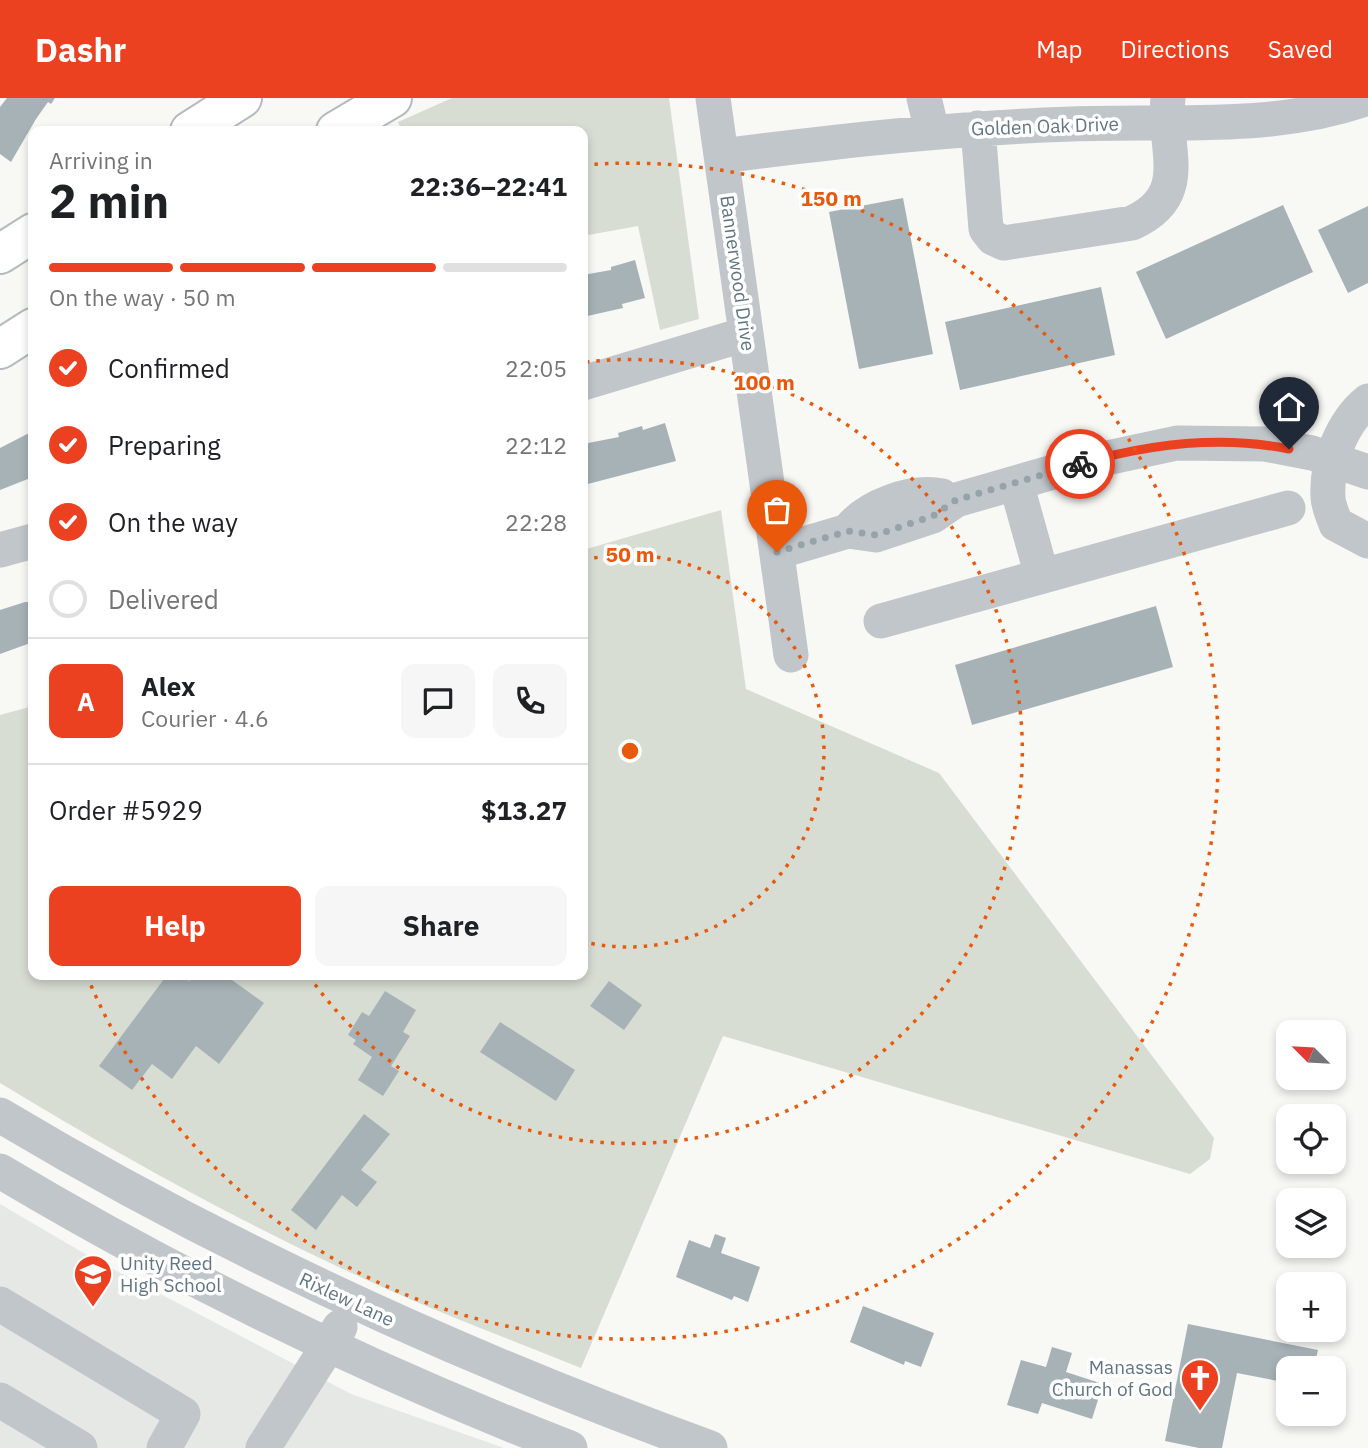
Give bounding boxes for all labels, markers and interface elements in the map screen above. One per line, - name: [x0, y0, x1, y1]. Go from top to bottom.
- text: Dashr: [35, 28, 126, 71]
- text: Map: [1036, 33, 1082, 65]
- text: Directions: [1120, 33, 1230, 65]
- text: Saved: [1268, 33, 1333, 65]
- street label: Golden Oak Drive: [971, 111, 1119, 141]
- text: Arriving in: [49, 145, 153, 175]
- text: 22:36–22:41: [410, 169, 567, 203]
- text: 2 min: [49, 171, 169, 231]
- text: 150 m: [800, 184, 862, 212]
- street label: Bannerwood Drive: [715, 194, 761, 352]
- text: On the way · 50 m: [49, 282, 236, 312]
- icon: check: [49, 349, 87, 387]
- text: Confirmed: [108, 351, 230, 385]
- text: 22:05: [505, 353, 567, 383]
- text: 100 m: [733, 368, 795, 396]
- pin: [1259, 377, 1319, 449]
- icon: home: [1270, 388, 1308, 426]
- icon: check: [49, 426, 87, 464]
- text: Preparing: [108, 428, 221, 462]
- courier: [1045, 429, 1115, 499]
- text: 22:12: [505, 430, 567, 460]
- icon: bike: [1061, 445, 1099, 483]
- pin: [747, 480, 807, 552]
- icon: bag: [758, 491, 796, 529]
- icon: check: [49, 503, 87, 541]
- text: On the way: [108, 505, 238, 539]
- text: 22:28: [505, 507, 567, 537]
- text: 50 m: [606, 540, 654, 568]
- text: Delivered: [108, 582, 219, 616]
- button: chat: [401, 664, 475, 738]
- button: phone: [493, 664, 567, 738]
- text: Alex: [141, 669, 195, 703]
- text: A: [77, 684, 95, 718]
- text: Courier · 4.6: [141, 703, 269, 733]
- centre of rings: [618, 739, 642, 763]
- text: Order #5929: [49, 793, 203, 827]
- text: $13.27: [481, 793, 567, 827]
- button: Help: [49, 886, 301, 966]
- button: Share: [315, 886, 567, 966]
- north arrow: [1276, 1020, 1346, 1090]
- map controls: [1276, 1020, 1346, 1426]
- button: locate: [1276, 1104, 1346, 1174]
- button: layers: [1276, 1188, 1346, 1258]
- place label: Unity Reed High School: [120, 1251, 221, 1297]
- school or university icon: Unity Reed High School: [72, 1253, 114, 1308]
- street label: Rixlew Lane: [296, 1267, 398, 1331]
- button: +: [1276, 1272, 1346, 1342]
- place label: Manassas Church of God: [1052, 1355, 1173, 1401]
- button: −: [1276, 1356, 1346, 1426]
- church icon: Manassas Church of God: [1179, 1357, 1221, 1412]

